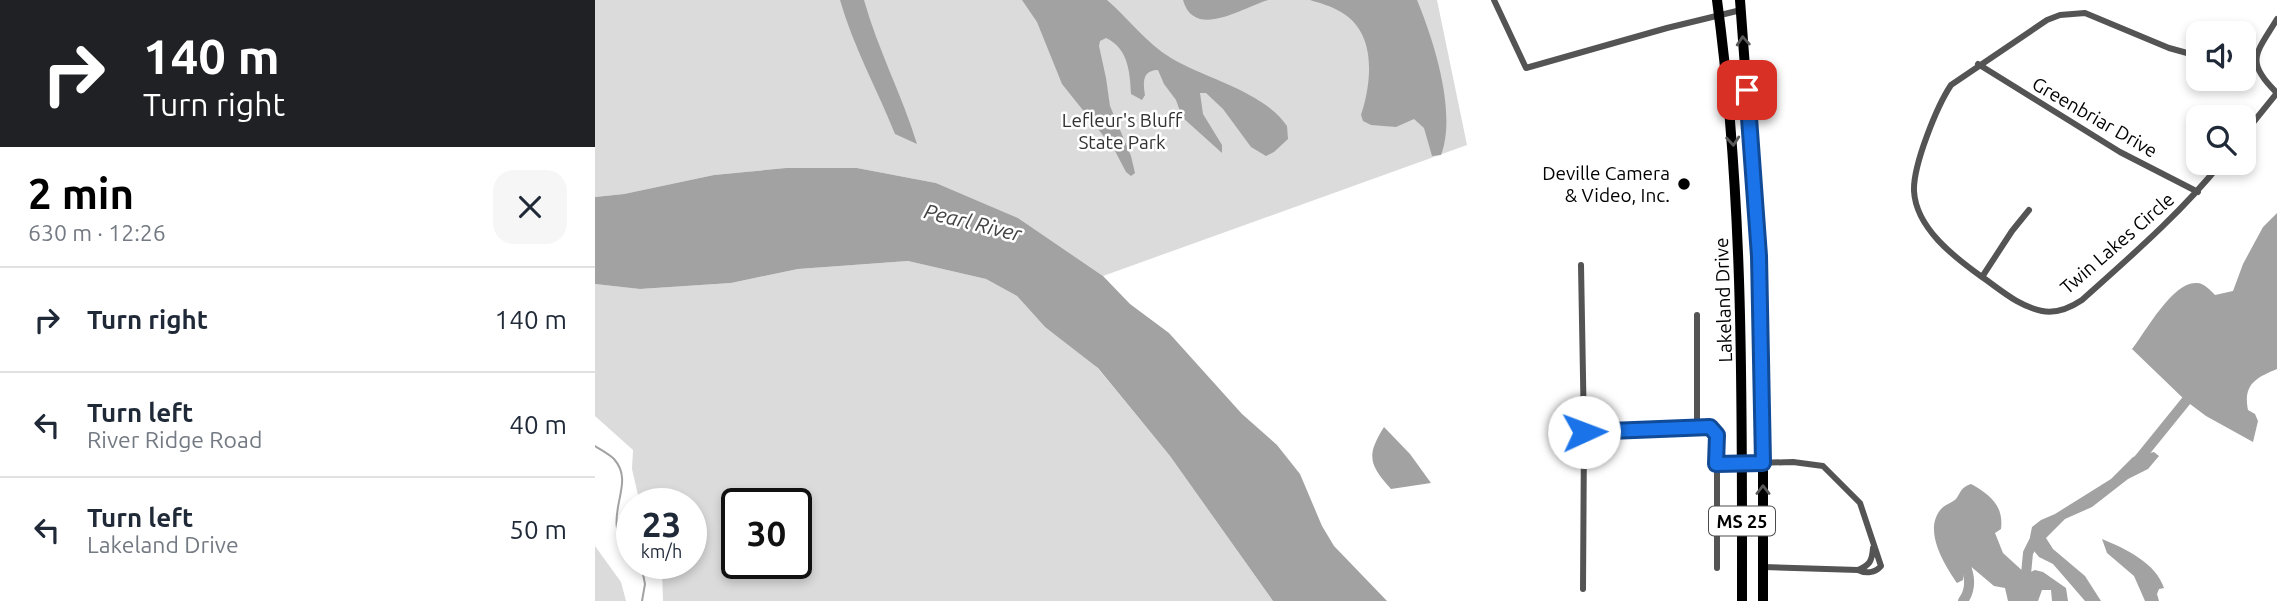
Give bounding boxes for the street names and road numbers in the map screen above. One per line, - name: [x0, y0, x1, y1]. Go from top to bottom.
- street label: Greenbriar Drive: [2029, 72, 2161, 162]
- street label: Twin Lakes Circle: [2056, 188, 2178, 298]
- street label: Lakeland Drive: [1710, 237, 1736, 363]
- road number: MS 25: [1709, 506, 1775, 536]

